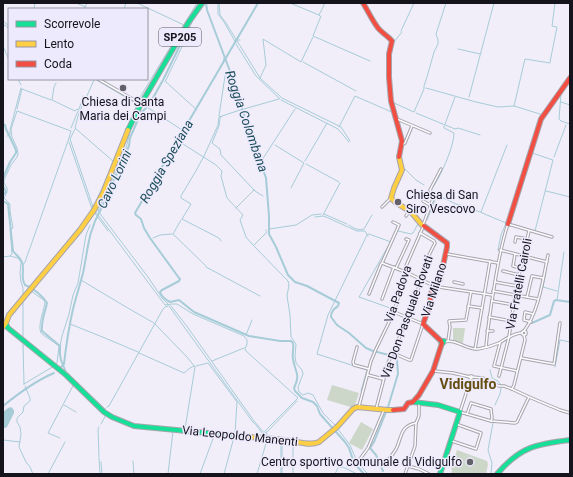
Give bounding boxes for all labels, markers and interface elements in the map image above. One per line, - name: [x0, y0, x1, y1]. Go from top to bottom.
- legend: [8, 8, 148, 80]
- text: Scorrevole: [44, 17, 100, 31]
- road number: SP205: [159, 28, 201, 46]
- text: Lento: [44, 37, 74, 51]
- text: Coda: [44, 57, 72, 71]
- water label: Roggia Colombana: [222, 68, 271, 174]
- marker: Chiesa di Santa Maria dei Campi: [118, 83, 128, 93]
- place label: Chiesa di Santa Maria dei Campi: [79, 95, 167, 123]
- water label: Roggia Speziana: [137, 117, 196, 206]
- water label: Cavo Lorini: [94, 147, 135, 211]
- place label: Chiesa di San Siro Vescovo: [406, 188, 478, 216]
- marker: Chiesa di San Siro Vescovo: [393, 197, 403, 207]
- street label: Via Fratelli Cairoli: [503, 237, 535, 331]
- street label: Via Don Pasquale Rovati: [378, 253, 436, 381]
- street label: Via Milano: [419, 261, 449, 319]
- street label: Via Padova: [382, 263, 414, 325]
- district label: Vidigulfo: [440, 376, 497, 392]
- street label: Via Leopoldo Manenti: [181, 423, 299, 449]
- place label: Centro sportivo comunale di Vidigulfo: [261, 455, 462, 469]
- marker: Centro sportivo comunale di Vidigulfo: [465, 457, 475, 467]

